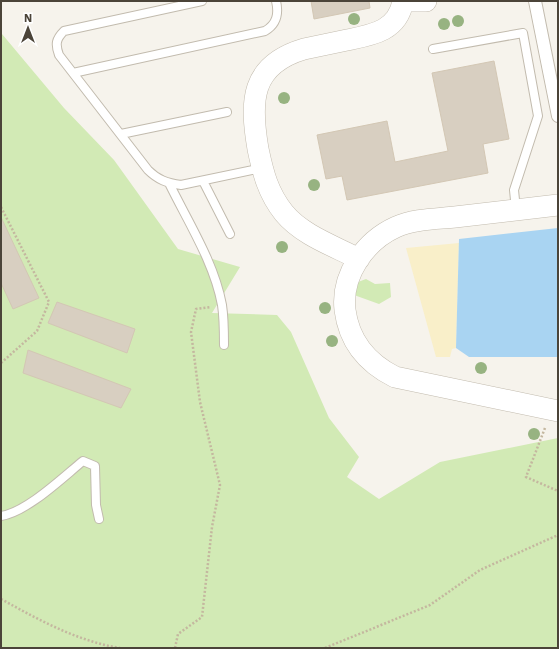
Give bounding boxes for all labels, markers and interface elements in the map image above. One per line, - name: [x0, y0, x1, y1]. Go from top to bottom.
- north arrow: [8, 8, 48, 48]
- text: N: [24, 12, 32, 25]

